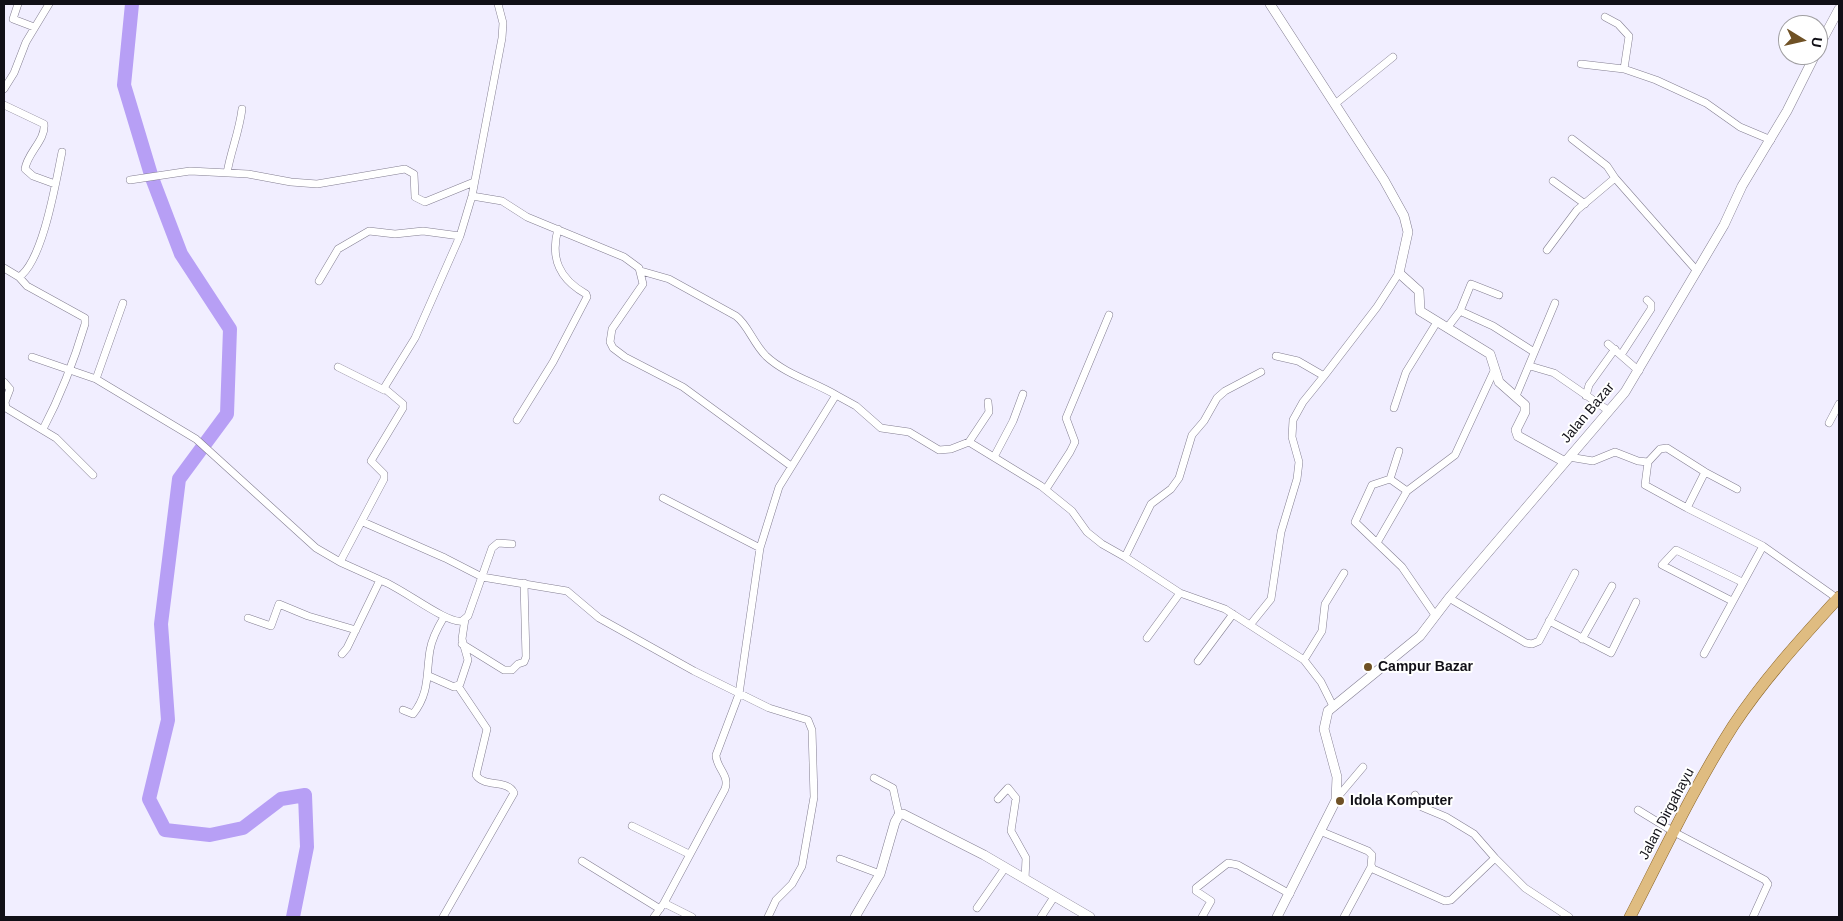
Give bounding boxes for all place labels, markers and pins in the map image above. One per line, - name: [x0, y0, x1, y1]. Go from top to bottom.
- place label: Campur Bazar: [1378, 659, 1473, 675]
- marker: Campur Bazar: [1362, 661, 1374, 673]
- place label: Idola Komputer: [1350, 793, 1453, 809]
- marker: Idola Komputer: [1334, 795, 1346, 807]

